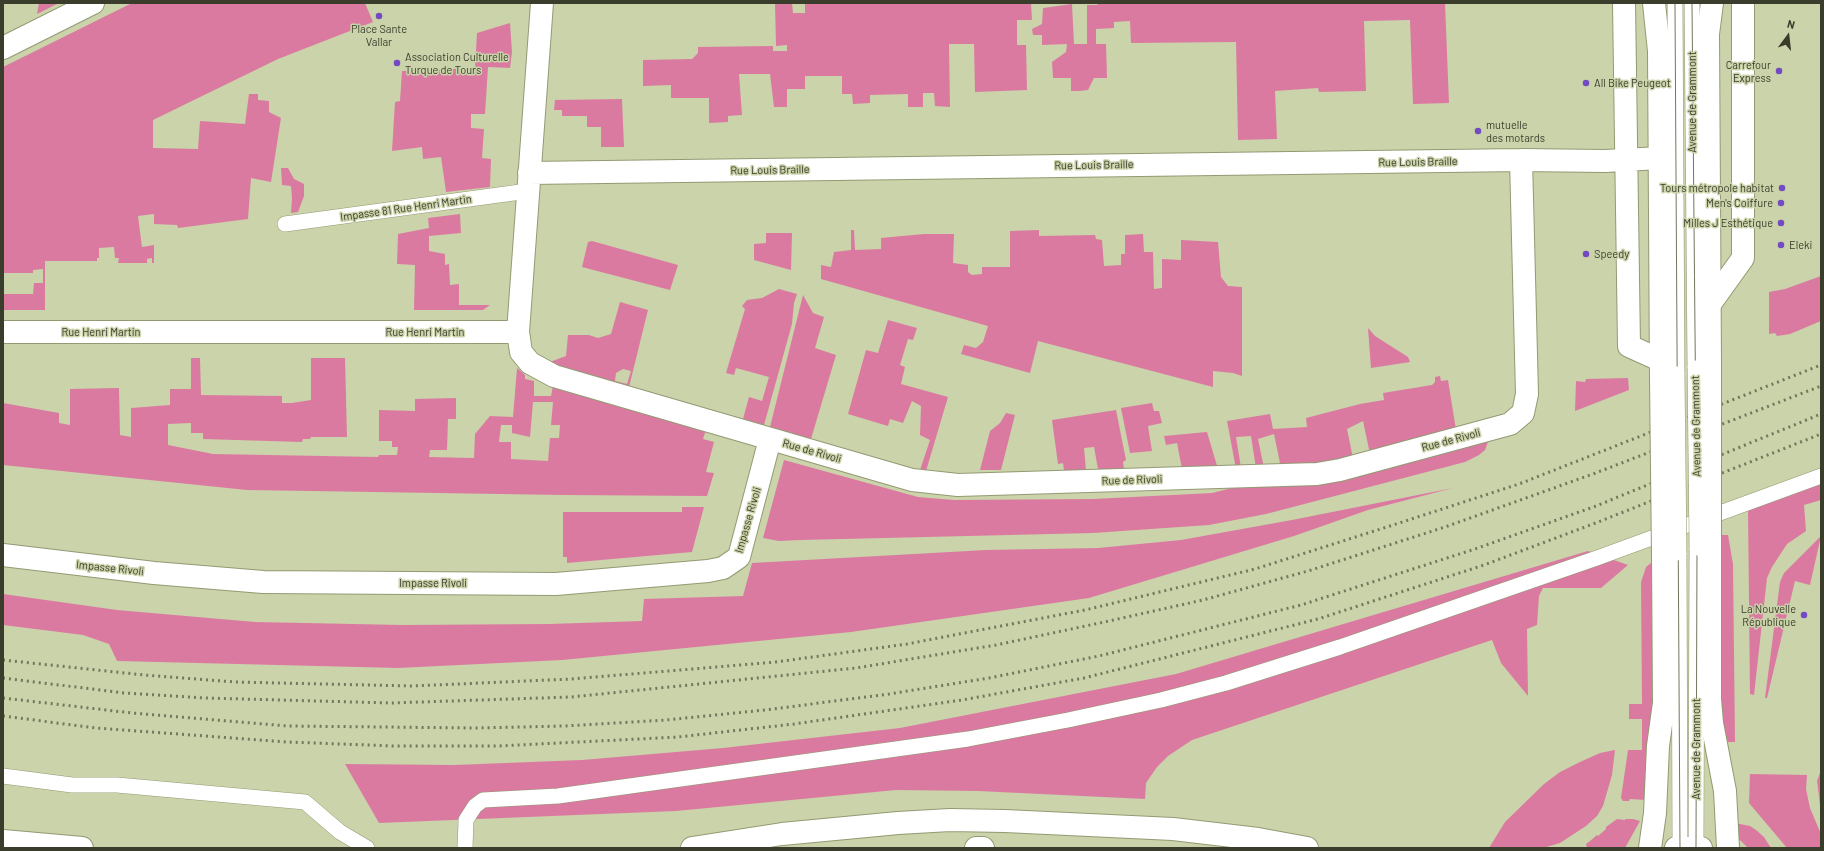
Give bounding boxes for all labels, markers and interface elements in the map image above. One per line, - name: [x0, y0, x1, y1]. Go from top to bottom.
- marker: Place Sante Vallar: [374, 11, 384, 21]
- north arrow: [1768, 16, 1808, 56]
- text: N: [1786, 17, 1796, 31]
- place label: Place Sante Vallar: [351, 22, 407, 48]
- place label: Association Culturelle Turque de Tours: [405, 50, 509, 76]
- street label: Avenue de Grammont: [1685, 51, 1699, 153]
- marker: Association Culturelle Turque de Tours: [392, 58, 402, 68]
- place label: Carrefour Express: [1726, 58, 1771, 84]
- marker: Carrefour Express: [1774, 66, 1784, 76]
- place label: All Bike Peugeot: [1594, 76, 1671, 90]
- marker: All Bike Peugeot: [1581, 78, 1591, 88]
- place label: mutuelle des motards: [1486, 118, 1545, 144]
- marker: mutuelle des motards: [1473, 126, 1483, 136]
- street label: Rue Louis Braille: [1378, 155, 1458, 169]
- street label: Rue Louis Braille: [1054, 158, 1134, 172]
- street label: Rue Louis Braille: [730, 163, 810, 177]
- place label: Tours métropole habitat: [1660, 181, 1774, 195]
- marker: Tours métropole habitat: [1777, 183, 1787, 193]
- street label: Impasse 81 Rue Henri Martin: [339, 192, 473, 224]
- place label: Men's Coiffure: [1706, 196, 1773, 210]
- marker: Men's Coiffure: [1776, 198, 1786, 208]
- place label: Milles J Esthétique: [1683, 216, 1773, 230]
- marker: Milles J Esthétique: [1776, 218, 1786, 228]
- place label: Eleki: [1789, 238, 1812, 252]
- marker: Eleki: [1776, 240, 1786, 250]
- place label: Speedy: [1594, 247, 1629, 261]
- marker: Speedy: [1581, 249, 1591, 259]
- street label: Rue Henri Martin: [61, 325, 141, 339]
- street label: Rue Henri Martin: [385, 325, 465, 339]
- street label: Avenue de Grammont: [1689, 375, 1703, 477]
- street label: Rue de Rivoli: [1420, 426, 1482, 454]
- street label: Rue de Rivoli: [781, 436, 843, 466]
- street label: Rue de Rivoli: [1101, 472, 1163, 488]
- street label: Impasse Rivoli: [732, 485, 764, 555]
- street label: Impasse Rivoli: [75, 558, 145, 578]
- street label: Impasse Rivoli: [399, 576, 467, 590]
- place label: La Nouvelle République: [1741, 602, 1796, 628]
- marker: La Nouvelle République: [1799, 610, 1809, 620]
- street label: Avenue de Grammont: [1689, 698, 1703, 800]

